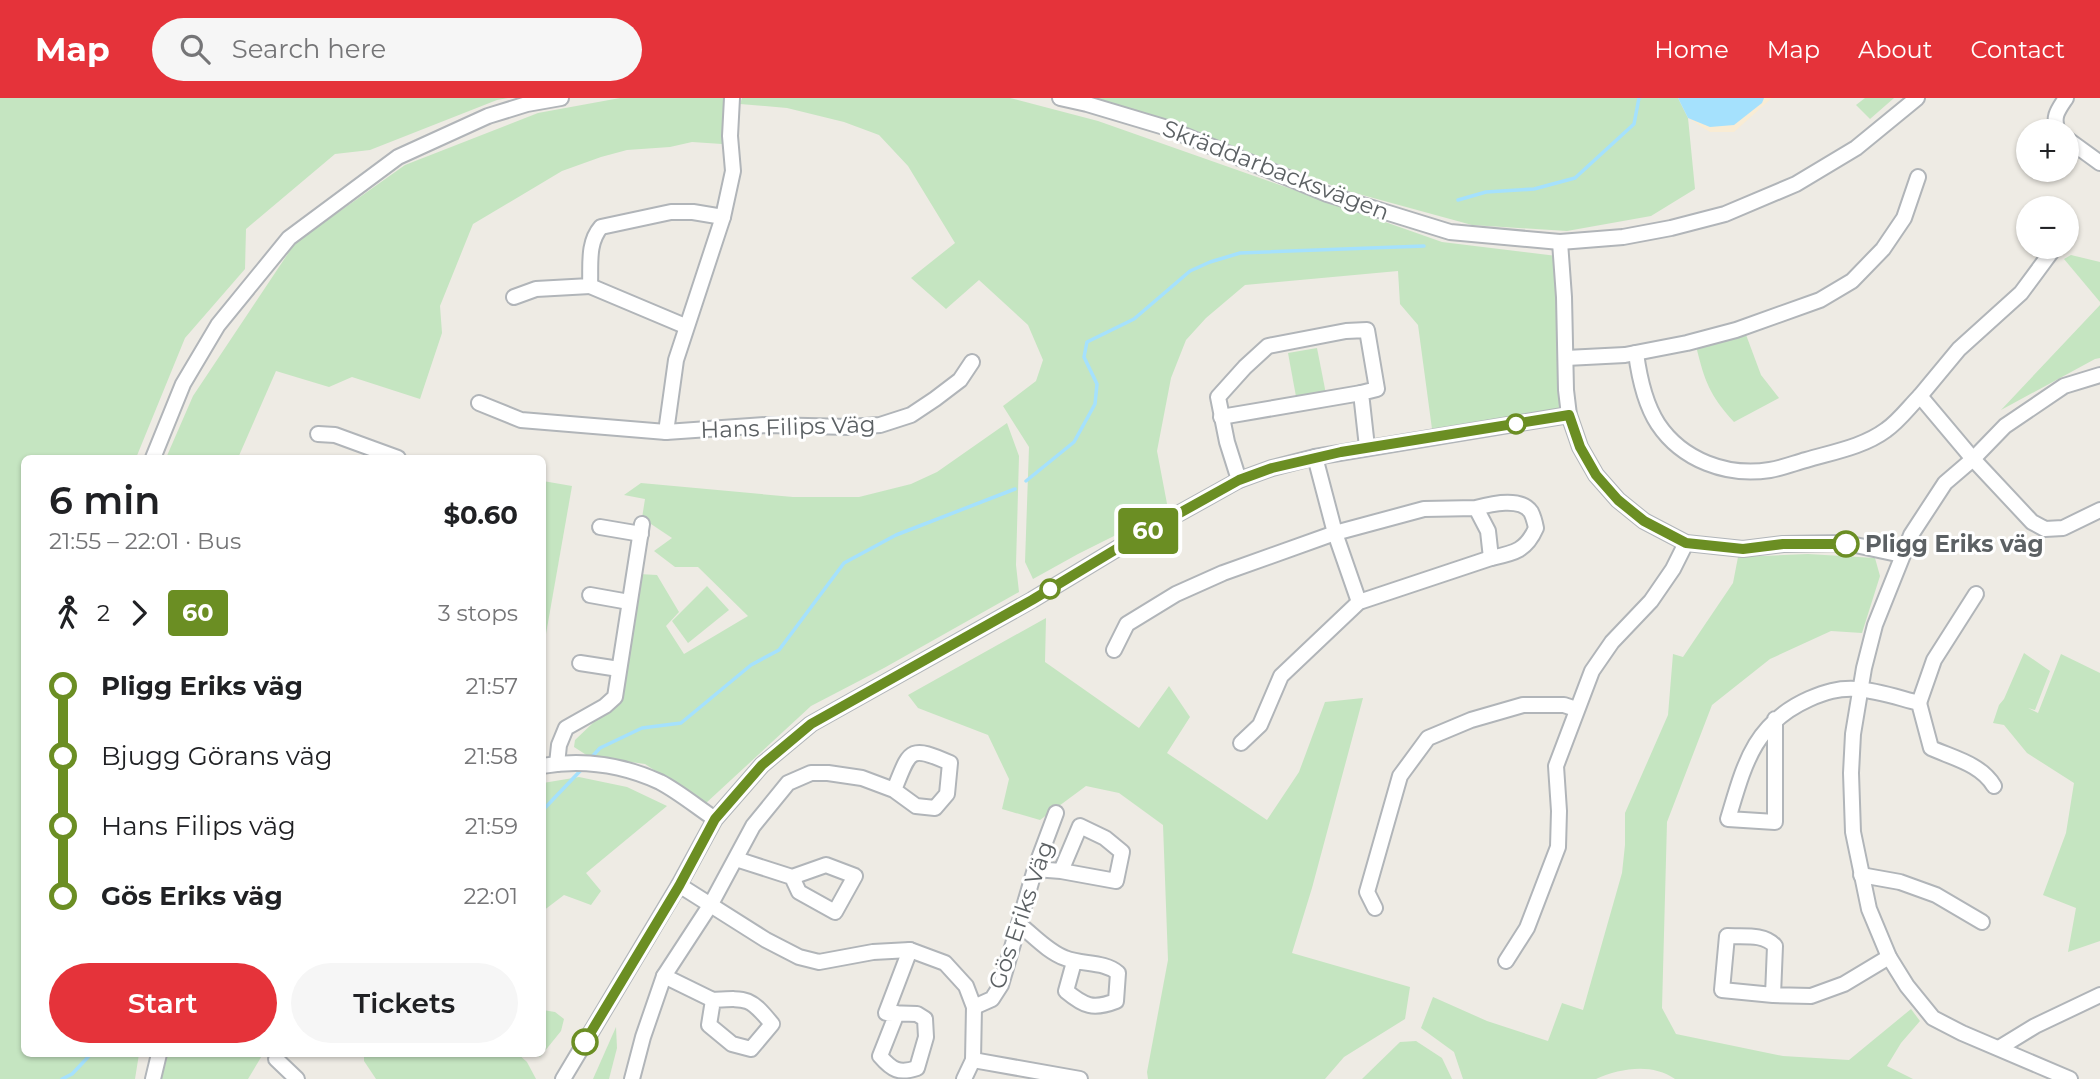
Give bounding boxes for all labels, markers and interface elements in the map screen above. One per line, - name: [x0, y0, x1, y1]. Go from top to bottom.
- search box: [152, 18, 642, 81]
- text: Map: [35, 29, 110, 69]
- icon: search: [176, 30, 214, 68]
- text: Search here: [232, 33, 386, 65]
- text: Home: [1654, 35, 1729, 64]
- text: Map: [1767, 35, 1820, 64]
- text: About: [1858, 35, 1932, 64]
- text: Contact: [1970, 35, 2065, 64]
- street label: Skräddarbacksvägen: [1159, 114, 1393, 226]
- map controls: [2016, 119, 2079, 259]
- button: +: [2016, 119, 2079, 182]
- button: −: [2016, 196, 2079, 259]
- street label: Hans Filips Väg: [700, 410, 876, 444]
- unlabelled marker: [1506, 414, 1526, 434]
- text: 6 min: [49, 477, 160, 524]
- text: $0.60: [443, 499, 518, 531]
- line badge: 60: [1116, 508, 1180, 554]
- text: 60: [1132, 516, 1164, 545]
- text: 21:55 – 22:01 · Bus: [49, 527, 241, 555]
- place label: Pligg Eriks väg: [1865, 530, 2044, 558]
- marker: Pligg Eriks väg: [1833, 531, 1859, 557]
- unlabelled marker: [1040, 579, 1060, 599]
- icon: walk: [49, 594, 87, 632]
- icon: forward: [120, 594, 158, 632]
- text: 60: [182, 598, 214, 627]
- text: 2: [97, 599, 110, 627]
- text: 3 stops: [438, 599, 518, 627]
- text: Pligg Eriks väg: [101, 670, 303, 702]
- text: 21:57: [466, 672, 518, 700]
- text: Bjugg Görans väg: [101, 740, 333, 772]
- text: 21:58: [464, 742, 518, 770]
- text: Hans Filips väg: [101, 810, 296, 842]
- text: 21:59: [465, 812, 518, 840]
- street label: Gös Eriks Väg: [983, 837, 1059, 993]
- text: Gös Eriks väg: [101, 880, 283, 912]
- text: 22:01: [463, 882, 518, 910]
- button: Start: [49, 963, 277, 1043]
- button: Tickets: [291, 963, 518, 1043]
- unlabelled marker: [572, 1029, 598, 1055]

